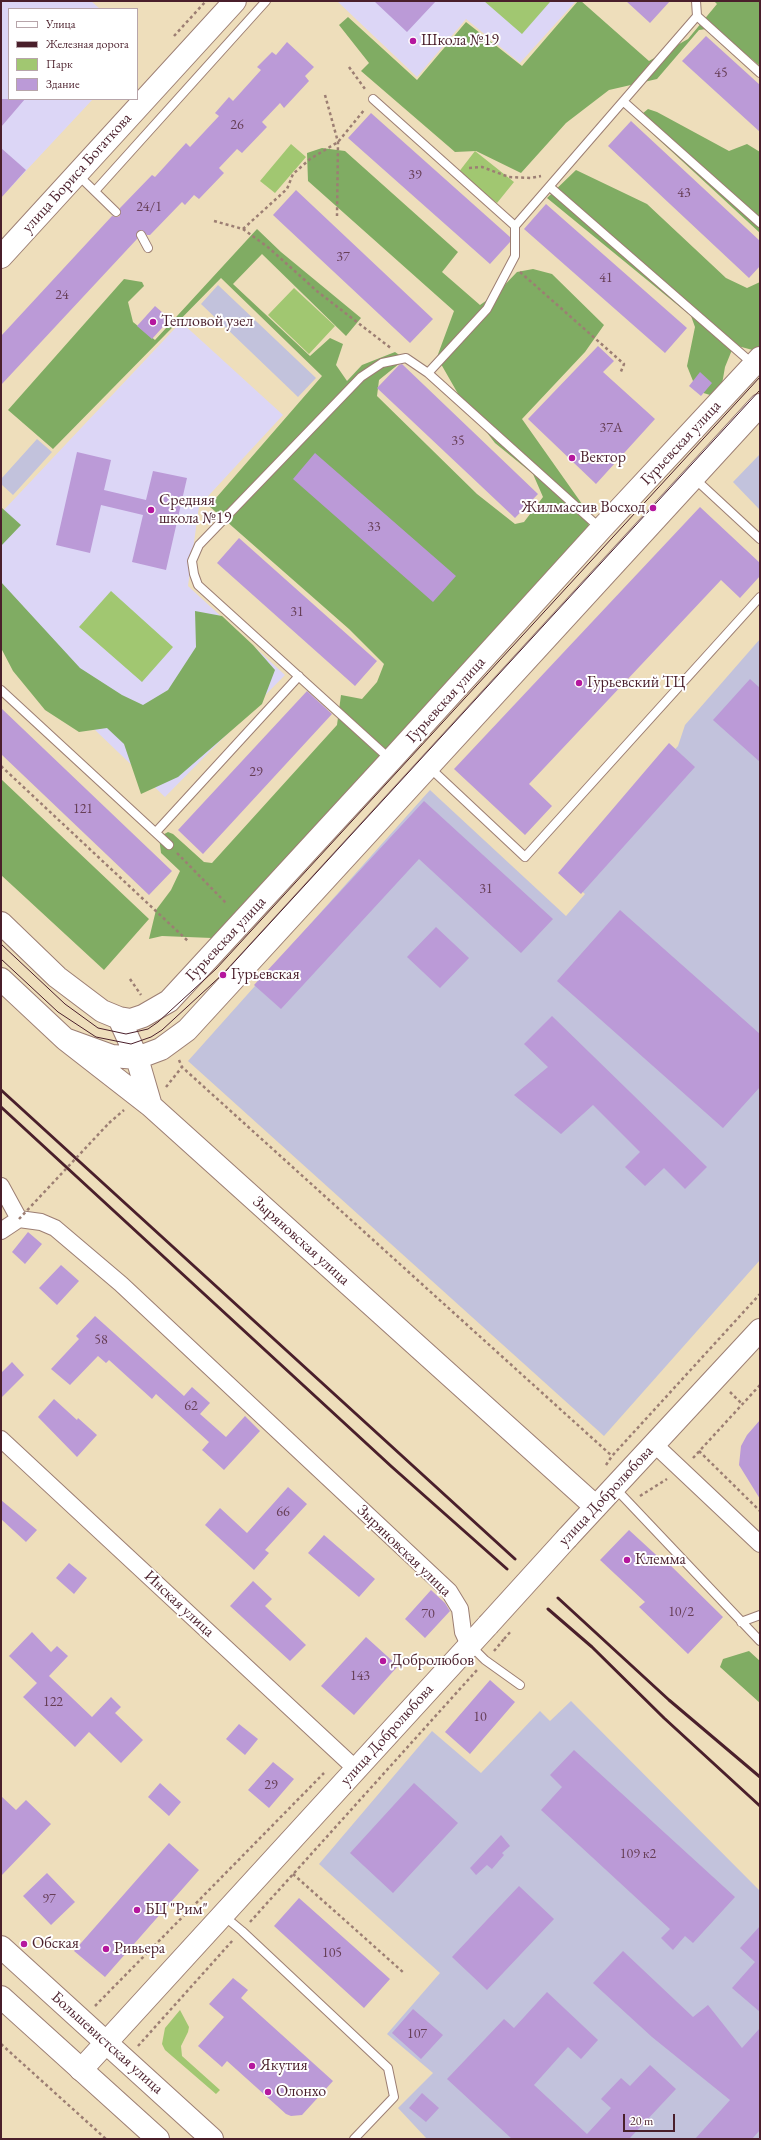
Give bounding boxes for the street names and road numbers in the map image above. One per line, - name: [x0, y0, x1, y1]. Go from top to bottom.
- street label: улица Бориса Богаткова: [18, 109, 136, 237]
- street label: Гурьевская улица: [637, 397, 725, 489]
- street label: Гурьевская улица: [402, 653, 490, 747]
- street label: Гурьевская улица: [182, 893, 270, 985]
- street label: Зыряновская улица: [249, 1192, 353, 1290]
- street label: улица Добролюбова: [555, 1442, 657, 1550]
- street label: Зыряновская улица: [353, 1501, 455, 1601]
- street label: Инская улица: [140, 1567, 218, 1641]
- street label: улица Добролюбова: [336, 1680, 438, 1790]
- street label: Большевистская улица: [47, 1988, 167, 2098]

